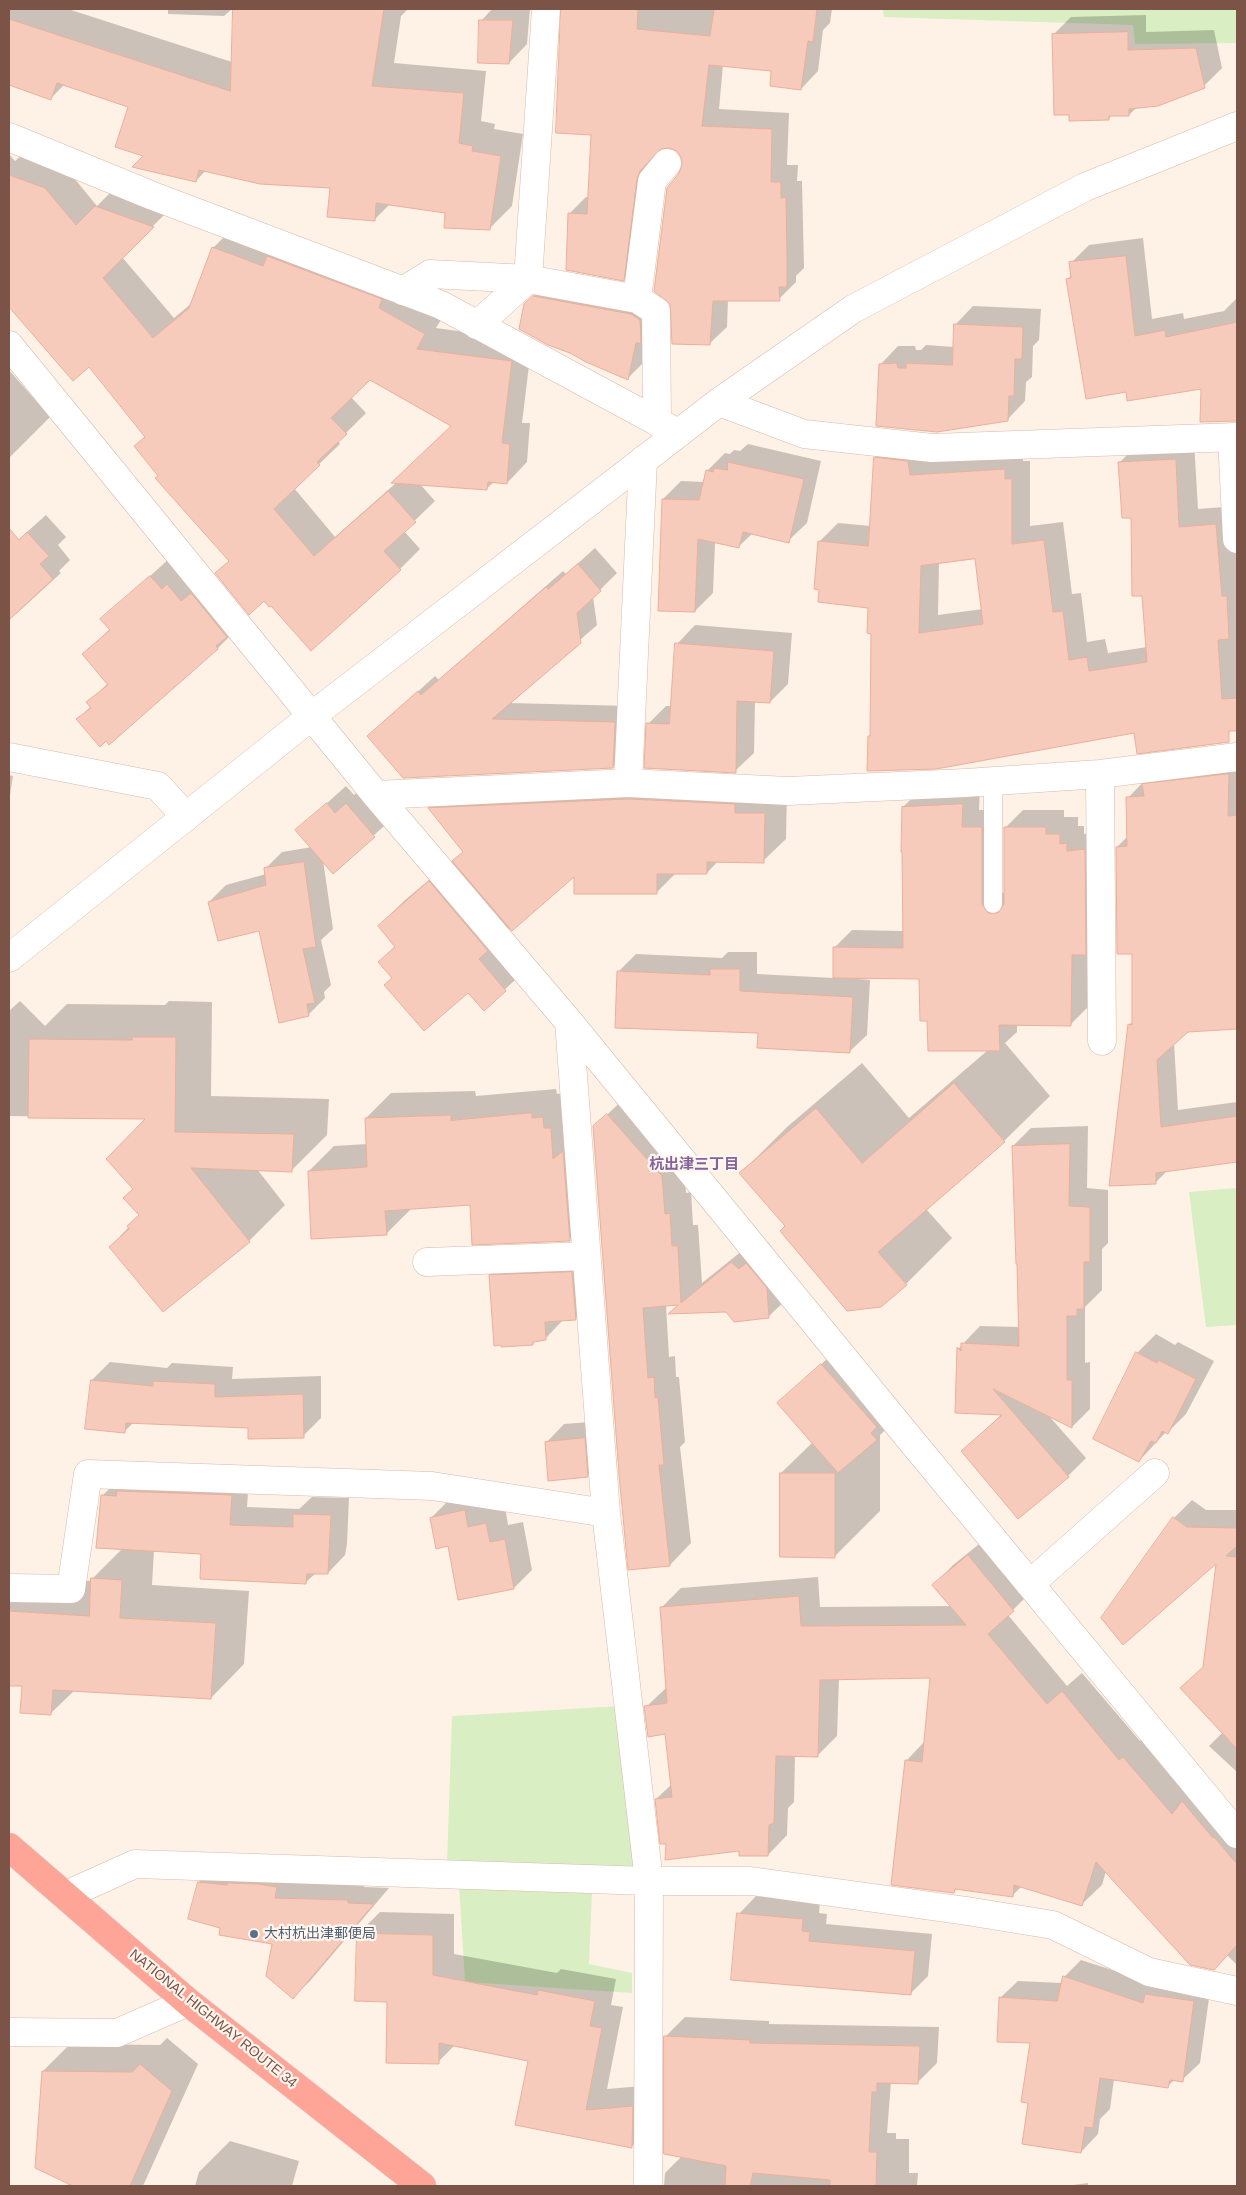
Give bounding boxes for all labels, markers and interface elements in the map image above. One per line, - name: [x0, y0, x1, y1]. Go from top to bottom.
- district label: 杭出津三丁目: [649, 1156, 739, 1174]
- place label: 大村杭出津郵便局: [264, 1926, 376, 1942]
- marker: 大村杭出津郵便局: [248, 1928, 260, 1940]
- street label: NATIONAL HIGHWAY ROUTE 34: [126, 1946, 300, 2092]

